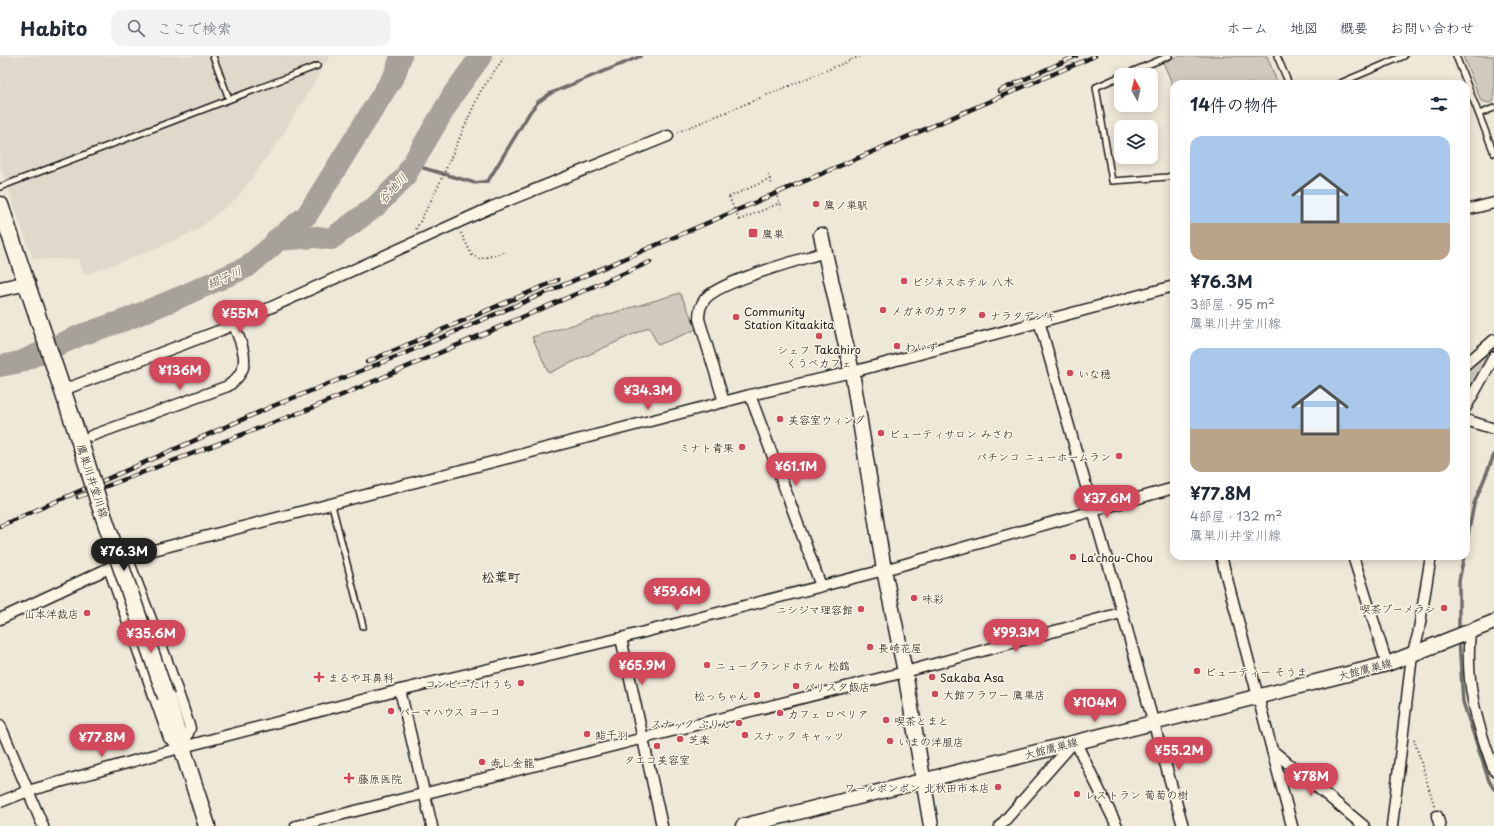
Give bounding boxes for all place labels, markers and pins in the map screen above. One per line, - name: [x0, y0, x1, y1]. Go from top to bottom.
- place label: 鷹ノ巣駅: [824, 196, 868, 213]
- marker: 鷹ノ巣駅: [811, 199, 821, 209]
- place label: 鷹巣: [762, 225, 784, 242]
- marker: 鷹巣: [747, 227, 759, 239]
- place label: ビジネスホテル 八木: [912, 273, 1014, 290]
- marker: ビジネスホテル 八木: [899, 276, 909, 286]
- pin: ¥55M: [216, 300, 264, 334]
- place label: メガネのカワタ: [891, 302, 968, 319]
- place label: Community Station Kitaakita: [744, 303, 834, 333]
- marker: メガネのカワタ: [878, 305, 888, 315]
- place label: ナラタデンキ: [990, 307, 1056, 324]
- marker: ナラタデンキ: [977, 310, 987, 320]
- marker: Community Station Kitaakita: [731, 312, 741, 322]
- marker: シェフ Takahiro くうべカフェ: [814, 331, 824, 341]
- place label: わいず: [905, 338, 938, 355]
- place label: シェフ Takahiro くうべカフェ: [777, 341, 861, 371]
- marker: わいず: [892, 341, 902, 351]
- pin: ¥136M: [152, 357, 208, 391]
- place label: いな穂: [1078, 365, 1111, 382]
- marker: いな穂: [1065, 368, 1075, 378]
- pin: ¥34.3M: [615, 377, 681, 411]
- place label: 美容室ウィング: [788, 411, 865, 428]
- marker: 美容室ウィング: [775, 414, 785, 424]
- place label: ビューティサロン みさわ: [889, 425, 1014, 442]
- marker: ビューティサロン みさわ: [876, 428, 886, 438]
- place label: ミナト青果: [679, 439, 734, 456]
- marker: ミナト青果: [737, 442, 747, 452]
- place label: パチンコ ニューホームラン: [976, 448, 1111, 465]
- marker: パチンコ ニューホームラン: [1114, 451, 1124, 461]
- pin: ¥61.1M: [763, 453, 829, 487]
- pin: ¥37.6M: [1074, 485, 1140, 519]
- pin: ¥76.3M: [91, 538, 157, 572]
- place label: La'chou-Chou: [1081, 549, 1153, 566]
- marker: La'chou-Chou: [1068, 552, 1078, 562]
- pin: ¥59.6M: [644, 578, 710, 612]
- place label: 味彩: [922, 590, 944, 607]
- marker: 味彩: [909, 593, 919, 603]
- place label: 喫茶ブーメラン: [1360, 600, 1436, 617]
- place label: ニシジマ理容館: [776, 601, 853, 618]
- marker: 喫茶ブーメラン: [1439, 603, 1449, 613]
- marker: ニシジマ理容館: [856, 604, 866, 614]
- place label: 山本洋裁店: [24, 605, 79, 622]
- marker: 山本洋裁店: [82, 608, 92, 618]
- pin: ¥99.3M: [983, 619, 1049, 653]
- pin: ¥35.6M: [118, 620, 184, 654]
- place label: 長崎花屋: [878, 639, 922, 656]
- marker: 長崎花屋: [865, 642, 875, 652]
- pin: ¥65.9M: [609, 652, 675, 686]
- place label: ニューグランドホテル 松鶴: [715, 657, 850, 674]
- marker: ニューグランドホテル 松鶴: [702, 660, 712, 670]
- place label: ビューティー そうま: [1205, 663, 1308, 680]
- marker: ビューティー そうま: [1192, 666, 1202, 676]
- place label: まるや耳鼻科: [328, 669, 394, 686]
- place label: Sakaba Asa: [940, 669, 1004, 686]
- marker: まるや耳鼻科: [313, 671, 325, 683]
- marker: Sakaba Asa: [927, 672, 937, 682]
- place label: コンビニたけうち: [425, 675, 513, 692]
- marker: コンビニたけうち: [516, 678, 526, 688]
- place label: パリスタ飯店: [804, 678, 870, 695]
- marker: パリスタ飯店: [791, 681, 801, 691]
- place label: 大館フラワー 鷹巣店: [943, 686, 1046, 703]
- place label: 松っちゃん: [694, 687, 749, 704]
- marker: 大館フラワー 鷹巣店: [930, 689, 940, 699]
- pin: ¥104M: [1067, 689, 1123, 723]
- marker: 松っちゃん: [752, 690, 762, 700]
- place label: パーマハウス ヨーコ: [399, 703, 500, 720]
- place label: カフェ ロベリア: [788, 705, 869, 722]
- marker: パーマハウス ヨーコ: [386, 706, 396, 716]
- marker: カフェ ロベリア: [775, 708, 785, 718]
- place label: 喫茶とまと: [894, 712, 949, 729]
- place label: スナック ぷりん: [651, 715, 731, 732]
- marker: 喫茶とまと: [881, 715, 891, 725]
- marker: スナック ぷりん: [734, 718, 744, 728]
- pin: ¥77.8M: [69, 724, 135, 758]
- place label: 鮨千羽: [595, 726, 628, 743]
- place label: スナック キャッツ: [753, 727, 844, 744]
- marker: 鮨千羽: [582, 729, 592, 739]
- marker: スナック キャッツ: [740, 730, 750, 740]
- place label: 芝楽: [688, 731, 710, 748]
- place label: いまの洋服店: [898, 733, 964, 750]
- marker: 芝楽: [675, 734, 685, 744]
- marker: いまの洋服店: [885, 736, 895, 746]
- pin: ¥55.2M: [1146, 737, 1212, 771]
- marker: タエコ美容室: [652, 741, 662, 751]
- place label: タエコ美容室: [624, 751, 690, 768]
- place label: 寿し金龍: [490, 754, 534, 771]
- marker: 寿し金龍: [477, 757, 487, 767]
- pin: ¥78M: [1287, 763, 1335, 797]
- place label: 藤原医院: [358, 770, 402, 787]
- marker: 藤原医院: [343, 772, 355, 784]
- place label: ワールボンボン 北秋田市本店: [844, 779, 990, 796]
- marker: ワールボンボン 北秋田市本店: [993, 782, 1003, 792]
- place label: レストラン 葡萄の樹: [1085, 786, 1188, 803]
- marker: レストラン 葡萄の樹: [1072, 789, 1082, 799]

